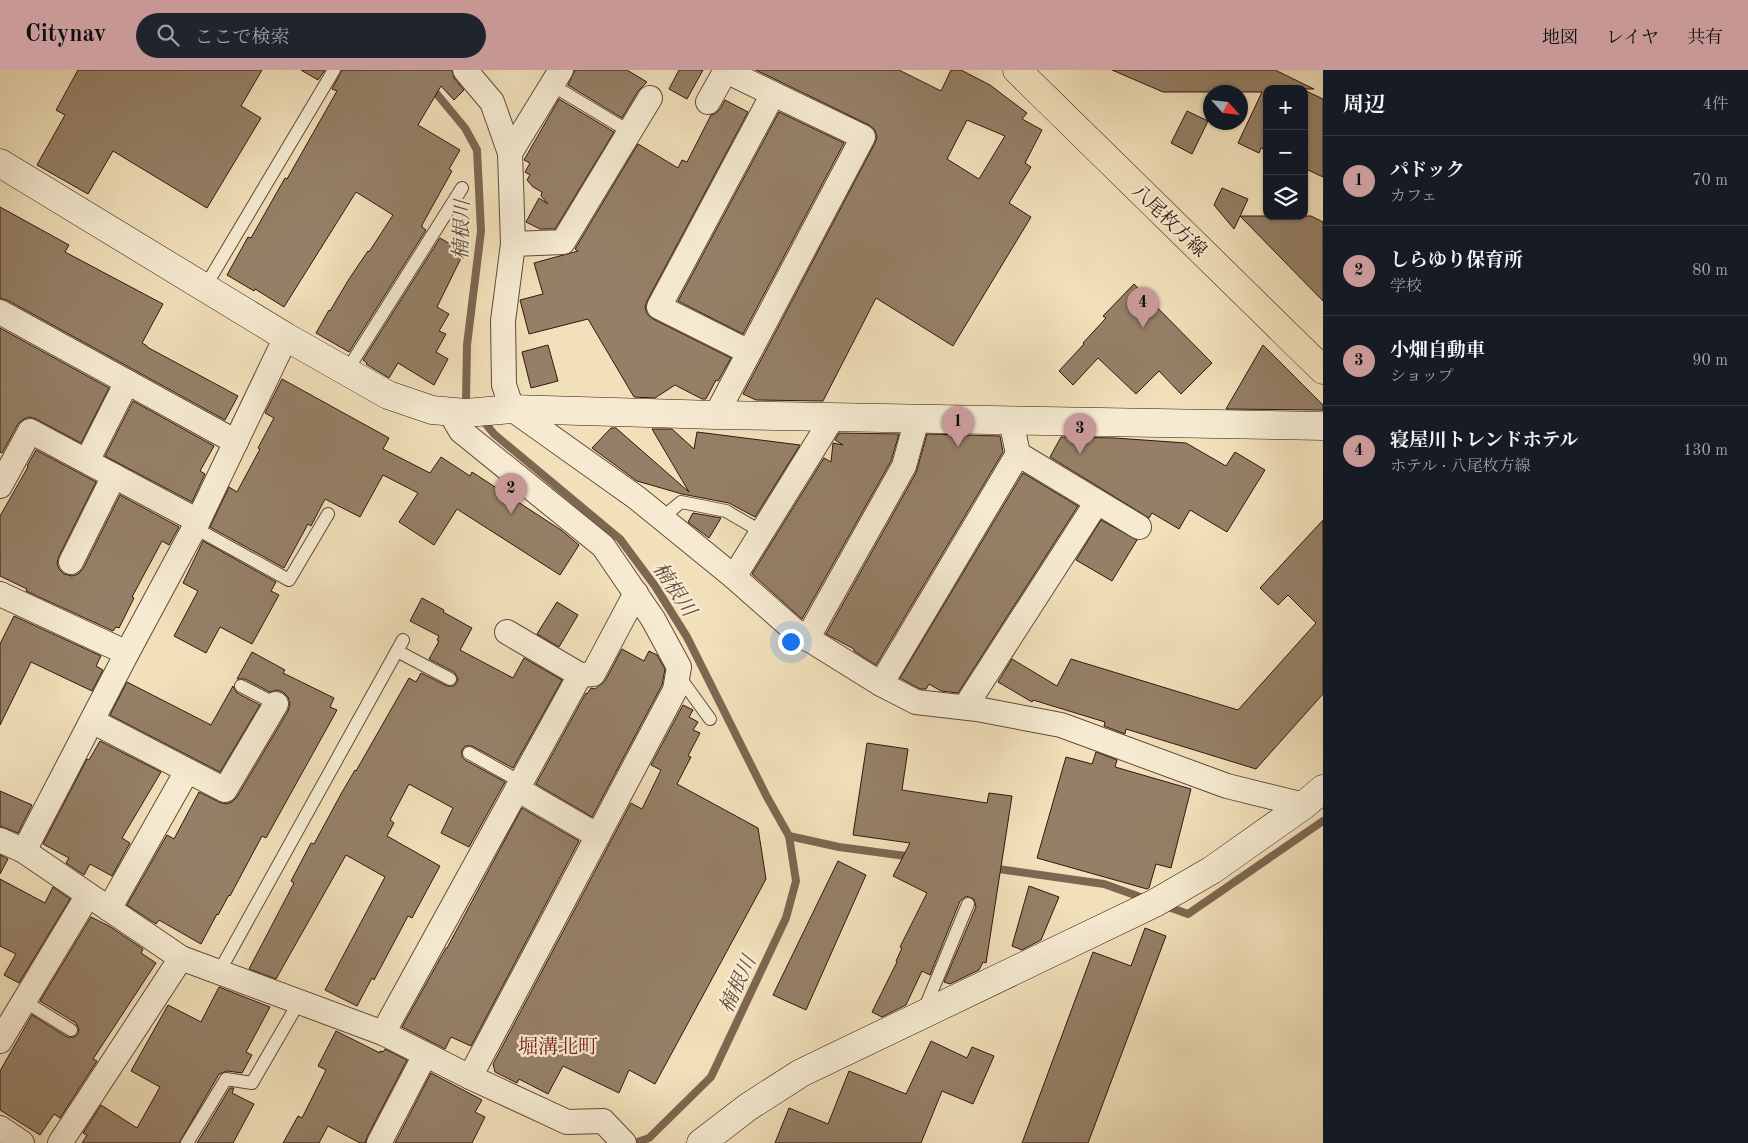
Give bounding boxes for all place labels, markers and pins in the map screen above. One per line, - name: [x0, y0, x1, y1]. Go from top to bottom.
- pin: 4: [1127, 287, 1159, 328]
- pin: 1: [942, 406, 974, 447]
- pin: 3: [1064, 413, 1096, 454]
- pin: 2: [495, 473, 527, 514]

